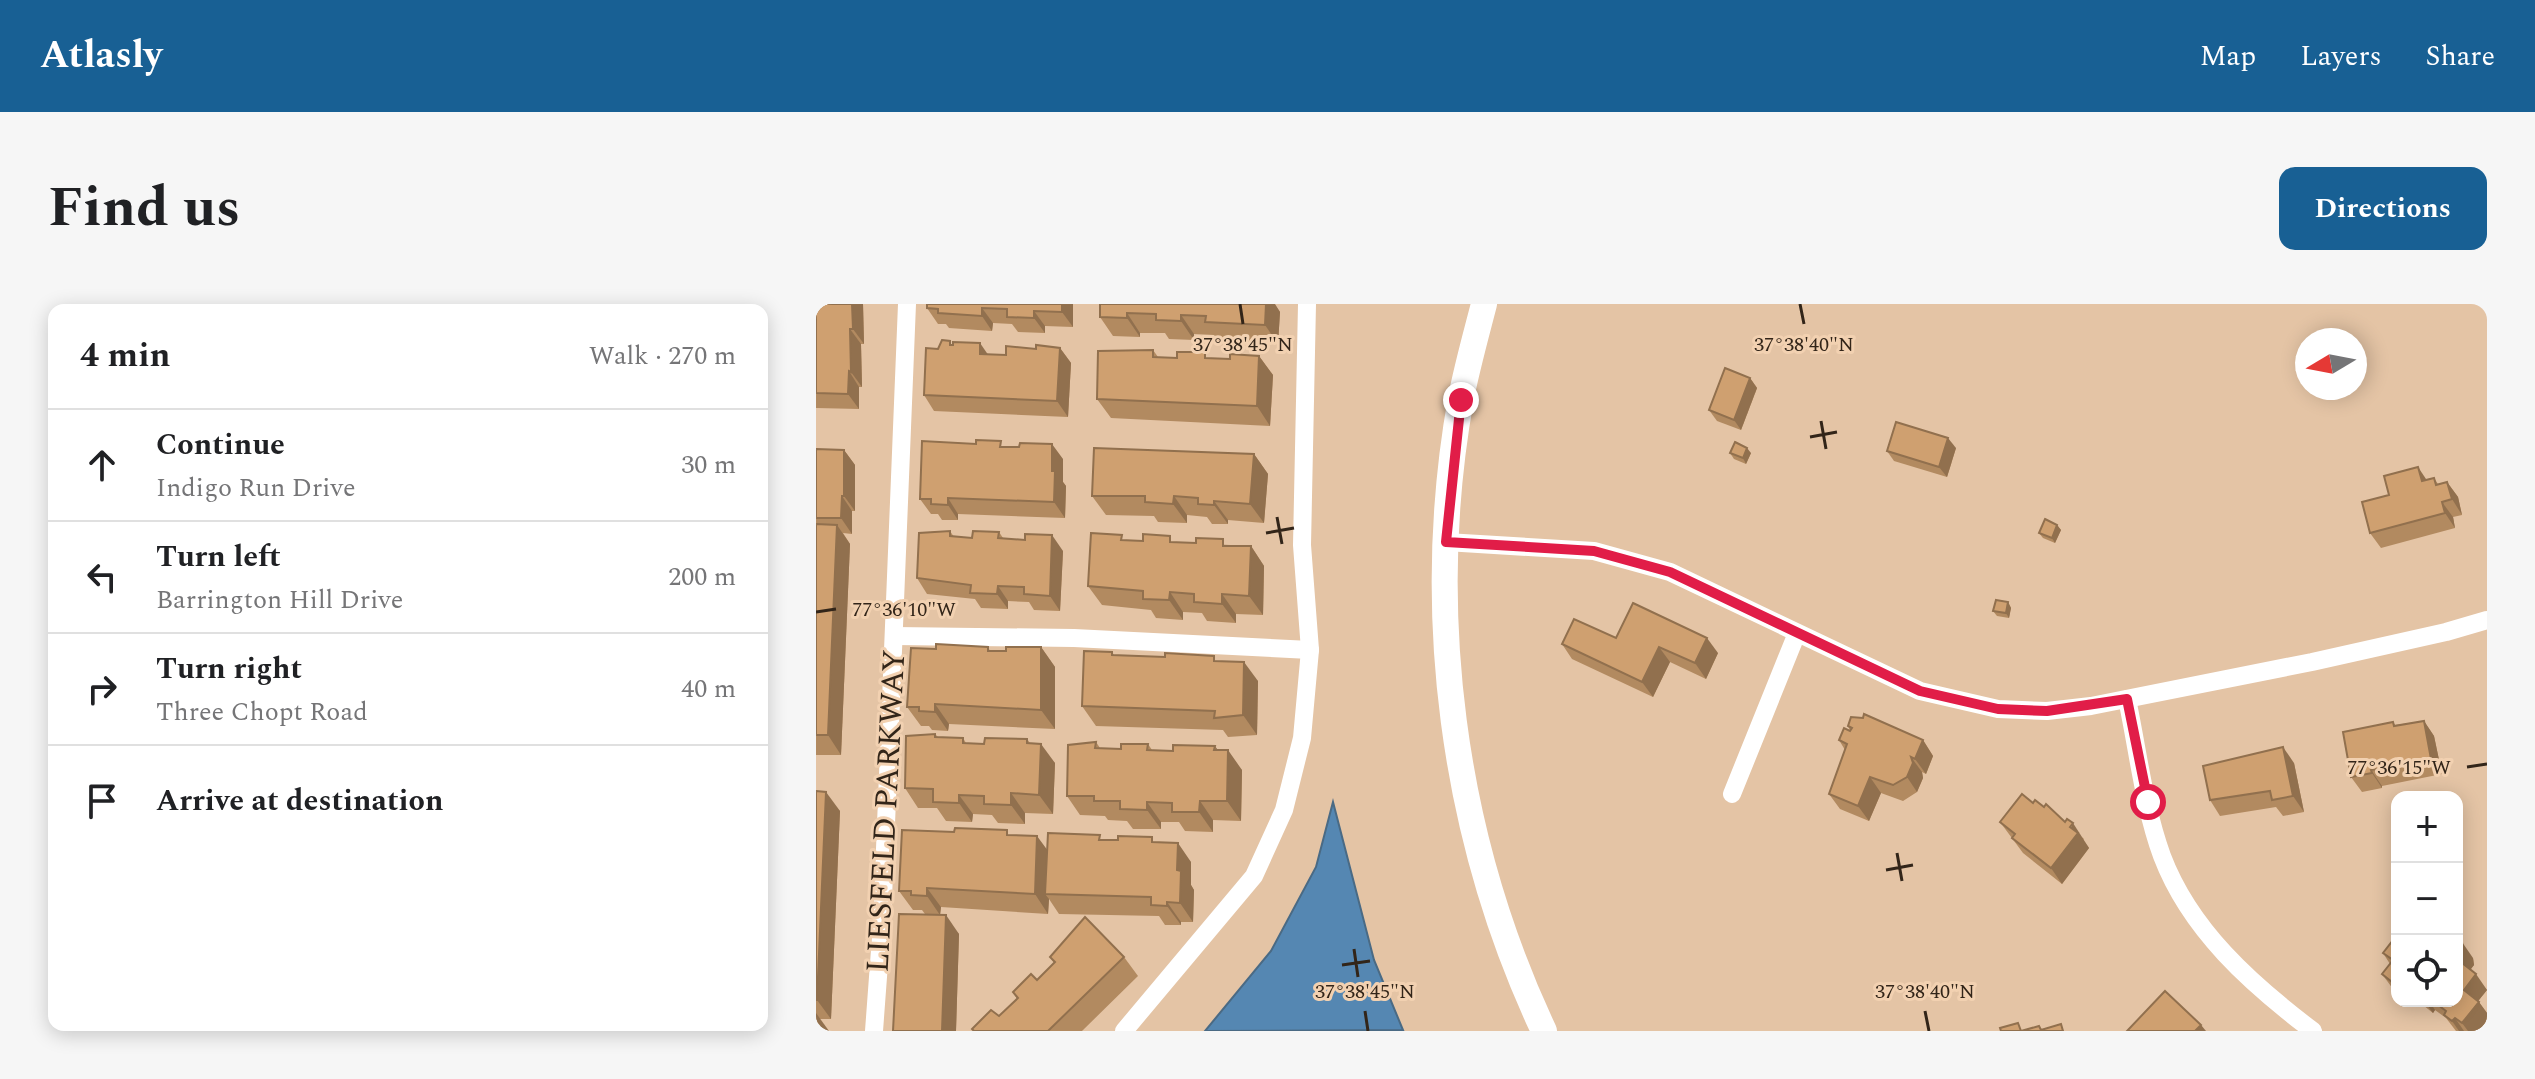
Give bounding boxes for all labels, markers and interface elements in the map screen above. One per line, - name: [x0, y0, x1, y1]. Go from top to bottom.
- text: Atlasly: [40, 27, 162, 85]
- text: Map: [2200, 35, 2256, 78]
- text: Layers: [2300, 35, 2382, 78]
- text: Share: [2426, 35, 2495, 78]
- text: Find us: [48, 166, 241, 251]
- button: Directions: [2279, 167, 2487, 250]
- north arrow: [2295, 328, 2367, 400]
- text: 4 min: [80, 330, 170, 382]
- text: 37°38'45"N: [1193, 330, 1293, 360]
- text: 37°38'40"N: [1754, 330, 1854, 360]
- text: Walk · 270 m: [589, 336, 736, 376]
- route end: [1443, 382, 1479, 418]
- text: Continue: [156, 422, 285, 468]
- icon: ahead: [80, 443, 124, 487]
- text: 30 m: [681, 445, 736, 485]
- text: Indigo Run Drive: [156, 468, 356, 508]
- text: Turn left: [156, 534, 281, 580]
- icon: left: [80, 555, 124, 599]
- text: 200 m: [668, 557, 736, 597]
- text: Barrington Hill Drive: [156, 580, 403, 620]
- text: 77°36'10"W: [852, 595, 956, 625]
- text: Turn right: [156, 646, 302, 692]
- street label: LIESFELD PARKWAY: [854, 648, 919, 974]
- icon: right: [80, 667, 124, 711]
- text: 40 m: [681, 669, 736, 709]
- text: Three Chopt Road: [156, 692, 368, 732]
- text: 77°36'15"W: [2347, 753, 2451, 783]
- text: Arrive at destination: [156, 778, 443, 824]
- icon: arrive: [80, 779, 124, 823]
- route start: [2130, 784, 2166, 820]
- map controls: [2391, 791, 2463, 1007]
- button: +: [2391, 791, 2463, 863]
- button: −: [2391, 863, 2463, 935]
- button: locate: [2391, 935, 2463, 1007]
- text: 37°38'45"N: [1315, 977, 1415, 1007]
- text: 37°38'40"N: [1875, 977, 1975, 1007]

